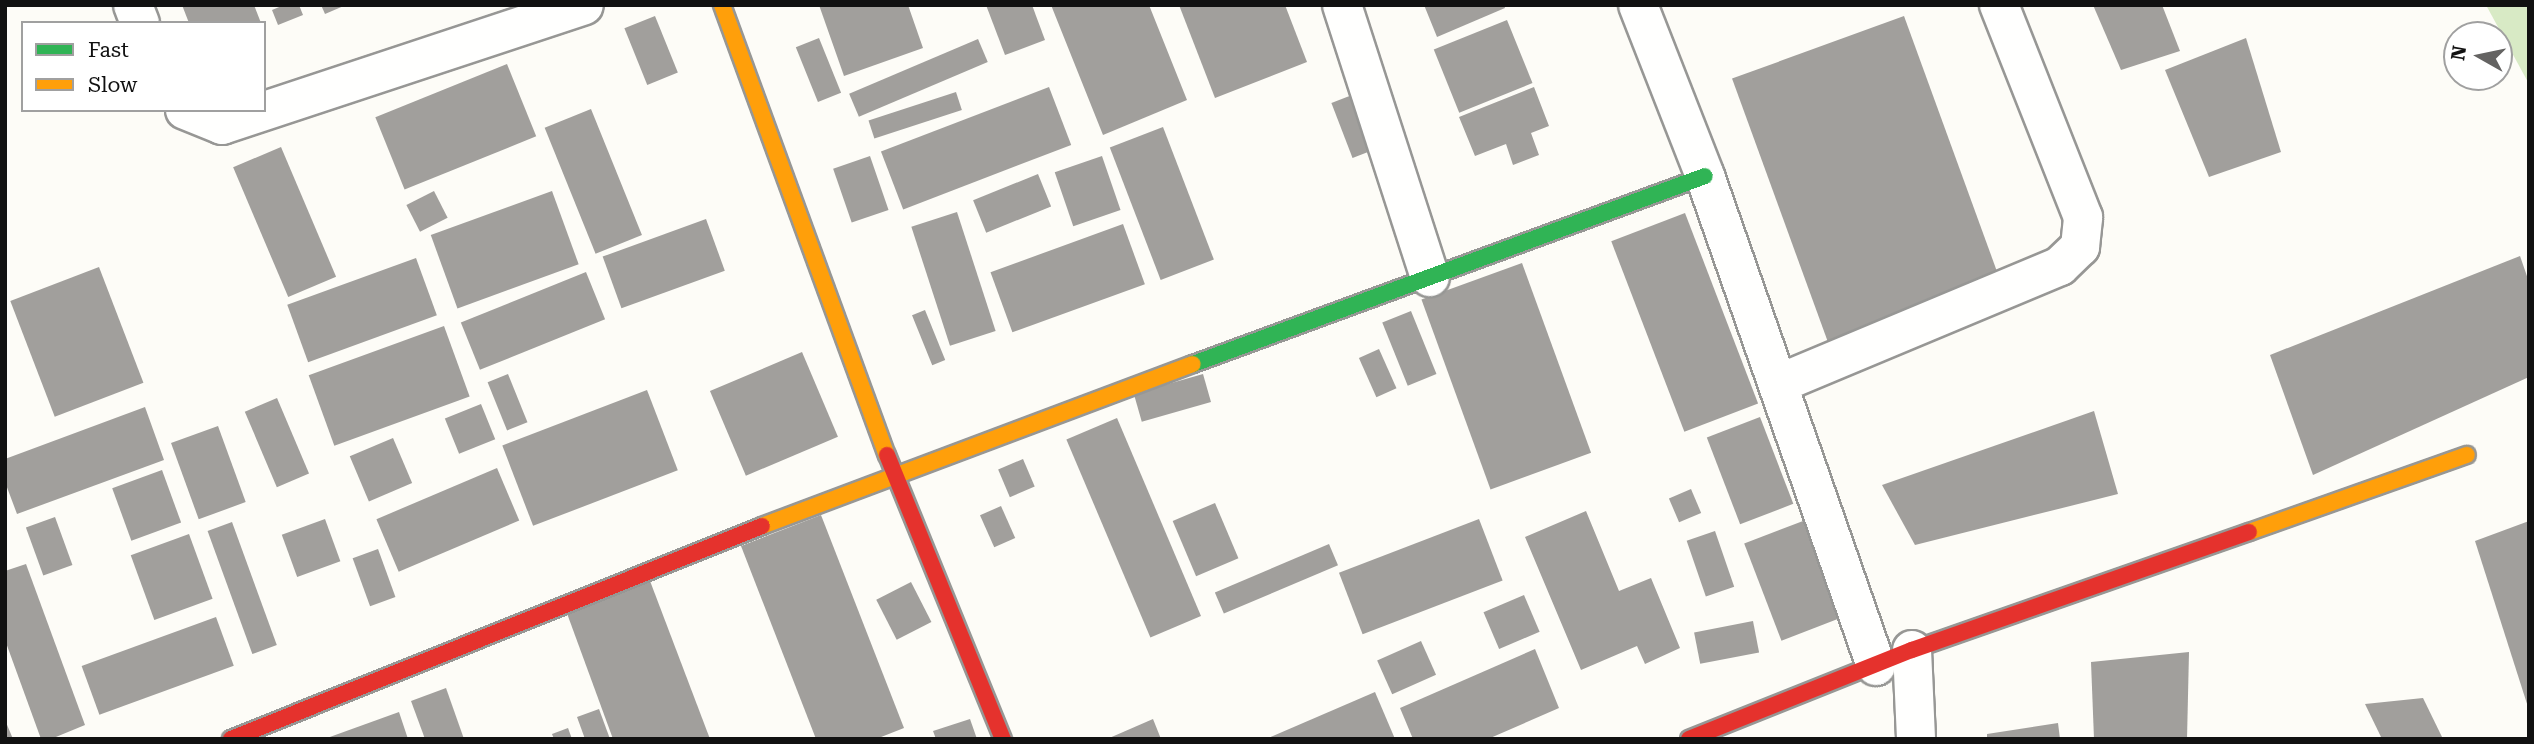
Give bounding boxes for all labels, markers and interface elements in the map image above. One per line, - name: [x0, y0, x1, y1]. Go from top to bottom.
- legend: [21, 21, 266, 112]
- north arrow: [2443, 21, 2513, 91]
- text: Fast: [88, 38, 129, 62]
- text: N: [2446, 44, 2471, 62]
- text: Slow: [88, 73, 137, 97]

